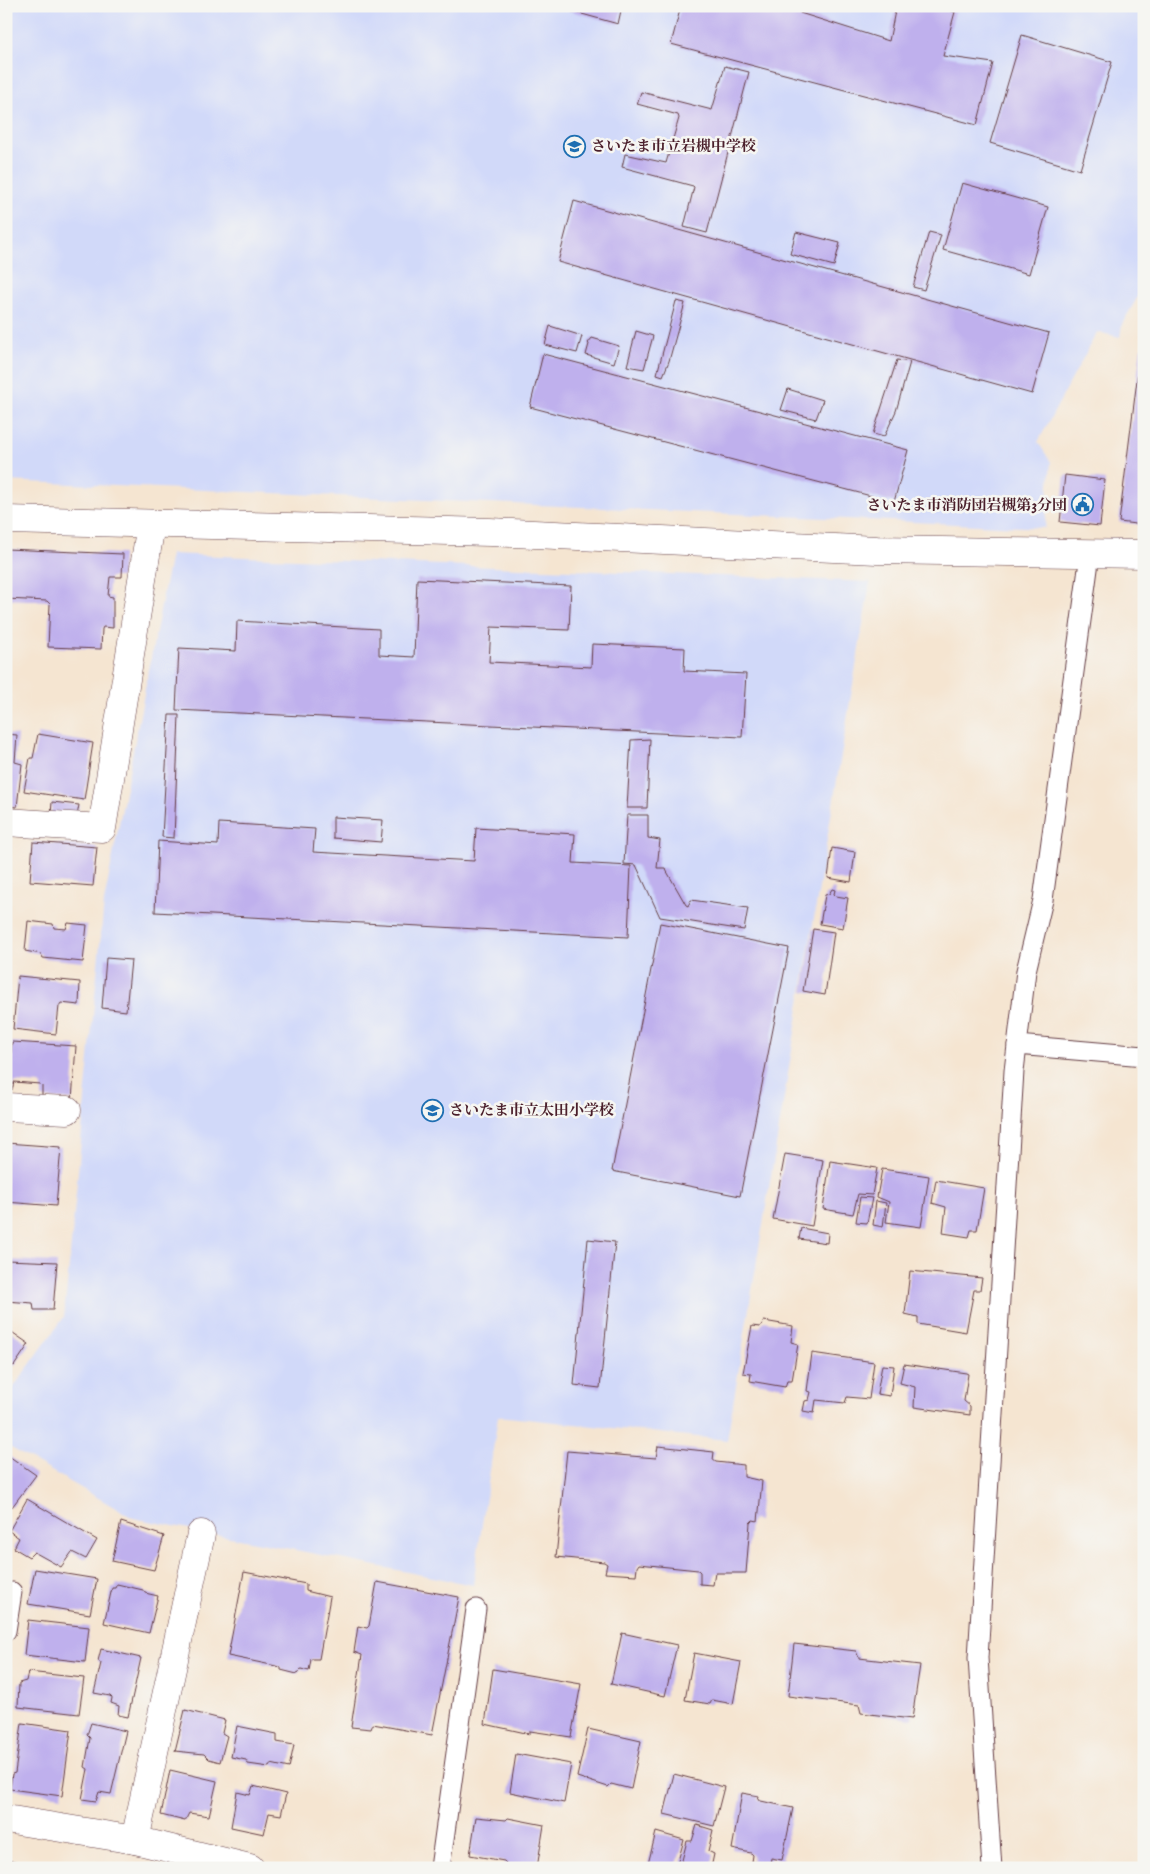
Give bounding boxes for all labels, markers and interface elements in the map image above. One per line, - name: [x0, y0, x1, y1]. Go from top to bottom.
- school or university icon: さいたま市立岩槻中学校: [563, 134, 587, 158]
- place label: さいたま市立岩槻中学校: [591, 137, 756, 156]
- public building icon: さいたま市消防団岩槻第3分団: [1071, 493, 1095, 517]
- place label: さいたま市消防団岩槻第3分団: [866, 496, 1067, 515]
- school or university icon: さいたま市立太田小学校: [421, 1098, 445, 1122]
- place label: さいたま市立太田小学校: [449, 1101, 614, 1120]

